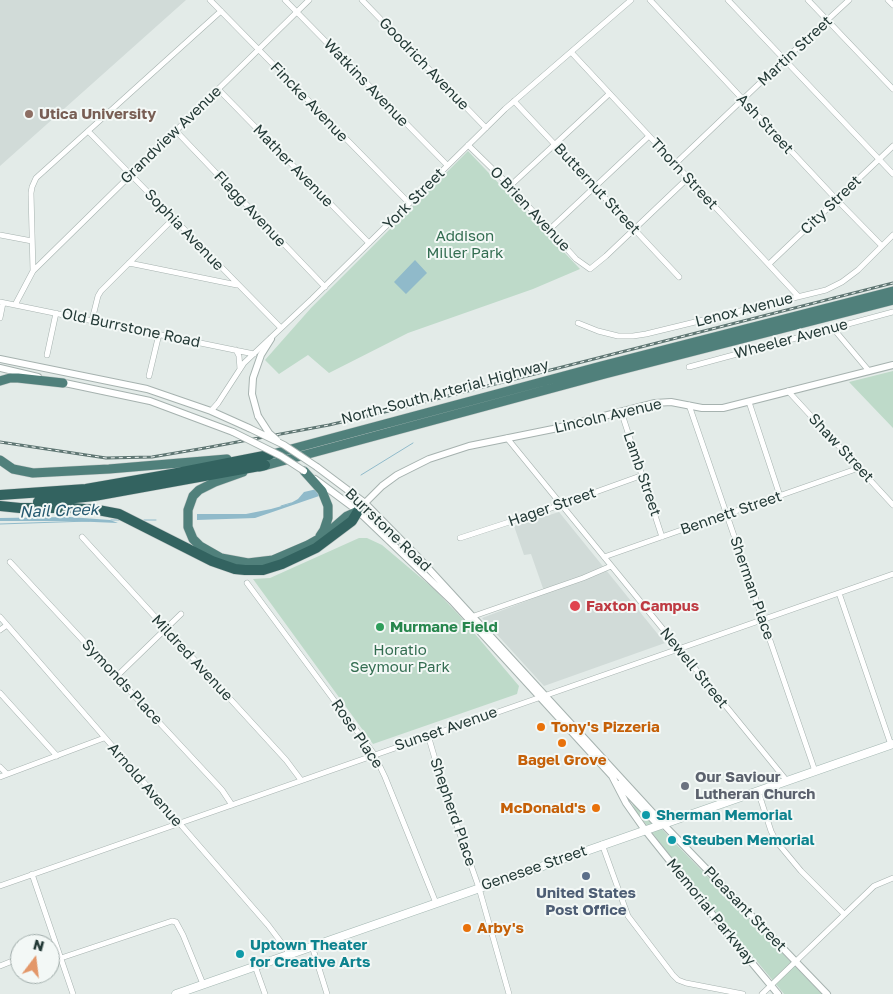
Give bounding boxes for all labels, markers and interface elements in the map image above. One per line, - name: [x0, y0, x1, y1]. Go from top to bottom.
- street label: Martin Street: [754, 12, 836, 90]
- street label: Goodrich Avenue: [375, 14, 473, 114]
- street label: Watkins Avenue: [320, 36, 412, 130]
- street label: Fincke Avenue: [266, 58, 352, 146]
- street label: Grandview Avenue: [117, 82, 225, 188]
- street label: Ash Street: [733, 90, 797, 158]
- place label: Utica University: [39, 105, 156, 123]
- marker: Utica University: [23, 108, 35, 120]
- street label: Mather Avenue: [249, 121, 337, 211]
- street label: Thorn Street: [646, 135, 722, 213]
- street label: Butternut Street: [550, 140, 644, 238]
- street label: O Brien Avenue: [486, 163, 574, 255]
- street label: York Street: [379, 164, 449, 234]
- street label: Flagg Avenue: [210, 167, 290, 251]
- street label: City Street: [797, 172, 865, 238]
- street label: Sophia Avenue: [141, 186, 227, 274]
- park label: Addison Miller Park: [426, 227, 504, 262]
- street label: Lenox Avenue: [693, 289, 795, 331]
- street label: Old Burrstone Road: [60, 305, 202, 351]
- street label: Wheeler Avenue: [732, 315, 850, 363]
- street label: North-South Arterial Highway: [339, 356, 551, 428]
- street label: Lincoln Avenue: [553, 395, 663, 437]
- street label: Shaw Street: [805, 410, 877, 486]
- street label: Lamb Street: [619, 430, 665, 518]
- street label: Hager Street: [506, 484, 598, 530]
- street label: Burrstone Road: [341, 485, 435, 575]
- street label: Bennett Street: [678, 487, 784, 539]
- water label: Nail Creek: [19, 500, 99, 522]
- street label: Sherman Place: [726, 534, 778, 642]
- place label: Faxton Campus: [586, 597, 699, 615]
- marker: Faxton Campus: [568, 599, 582, 613]
- street label: Mildred Avenue: [148, 611, 236, 705]
- place label: Murmane Field: [390, 618, 498, 636]
- marker: Murmane Field: [374, 621, 386, 633]
- street label: Newell Street: [656, 624, 732, 712]
- street label: Symonds Place: [78, 636, 166, 728]
- park label: Horatio Seymour Park: [350, 641, 450, 676]
- street label: Rose Place: [327, 696, 387, 772]
- street label: Sunset Avenue: [392, 703, 500, 755]
- place label: Tony's Pizzeria: [551, 718, 660, 736]
- marker: Tony's Pizzeria: [535, 721, 547, 733]
- marker: Bagel Grove: [556, 737, 568, 749]
- street label: Arnold Avenue: [104, 740, 186, 830]
- place label: Bagel Grove: [517, 751, 607, 769]
- street label: Shepherd Place: [426, 755, 480, 869]
- place label: Our Saviour Lutheran Church: [695, 768, 815, 803]
- marker: Our Saviour Lutheran Church: [679, 780, 691, 792]
- place label: McDonald's: [500, 799, 586, 817]
- marker: McDonald's: [590, 802, 602, 814]
- place label: Sherman Memorial: [656, 806, 792, 824]
- marker: Sherman Memorial: [640, 809, 652, 821]
- place label: Steuben Memorial: [682, 831, 815, 849]
- marker: Steuben Memorial: [666, 834, 678, 846]
- street label: Genesee Street: [479, 841, 589, 895]
- street label: Memorial Parkway: [663, 855, 759, 969]
- street label: Pleasant Street: [700, 863, 790, 955]
- marker: United States Post Office: [580, 870, 592, 882]
- place label: United States Post Office: [536, 884, 636, 919]
- place label: Arby's: [477, 919, 524, 937]
- marker: Arby's: [461, 922, 473, 934]
- north arrow: [10, 934, 60, 984]
- text: N: [31, 935, 46, 955]
- place label: Uptown Theater for Creative Arts: [250, 936, 370, 971]
- marker: Uptown Theater for Creative Arts: [234, 948, 246, 960]

